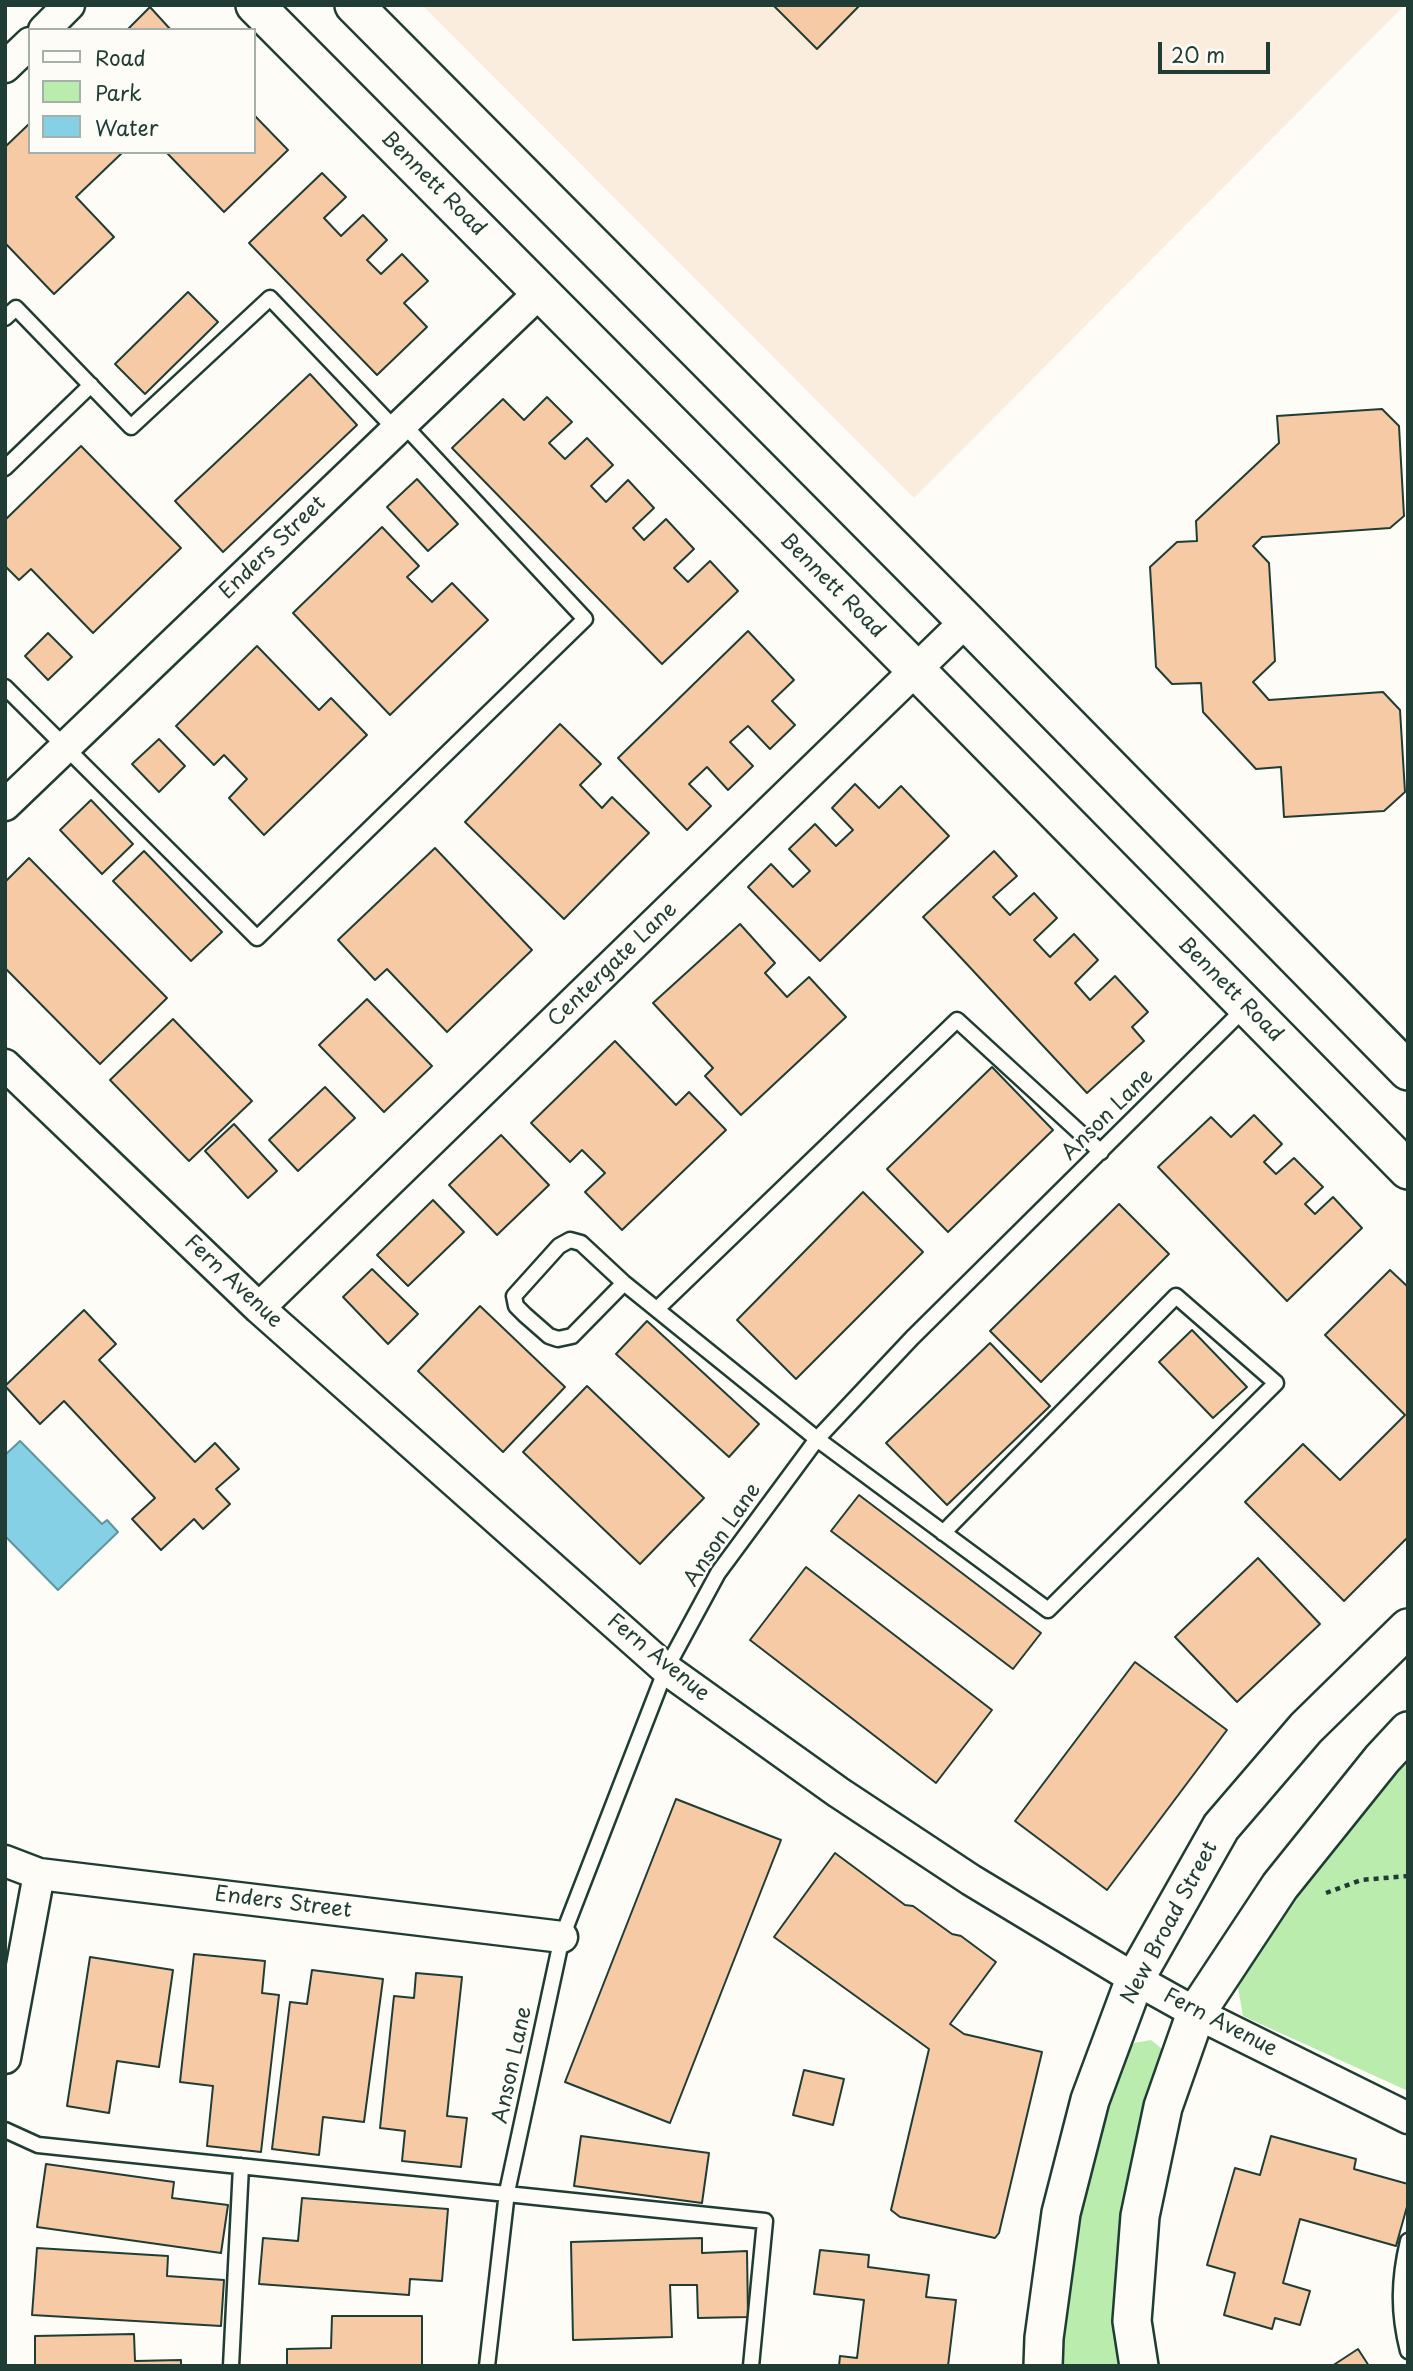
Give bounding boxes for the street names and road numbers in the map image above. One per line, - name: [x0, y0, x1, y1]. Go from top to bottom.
- street label: Bennett Road: [375, 126, 491, 242]
- street label: Enders Street: [215, 491, 331, 605]
- street label: Bennett Road: [774, 528, 890, 644]
- street label: Centergate Lane: [543, 897, 683, 1033]
- street label: Bennett Road: [1172, 932, 1288, 1048]
- street label: Anson Lane: [1057, 1064, 1159, 1166]
- street label: Fern Avenue: [179, 1230, 287, 1334]
- street label: Anson Lane: [679, 1479, 767, 1591]
- street label: Fern Avenue: [602, 1609, 714, 1707]
- street label: New Broad Street: [1116, 1837, 1224, 2009]
- street label: Enders Street: [213, 1882, 353, 1924]
- street label: Fern Avenue: [1159, 1984, 1281, 2062]
- street label: Anson Lane: [488, 2004, 538, 2126]

